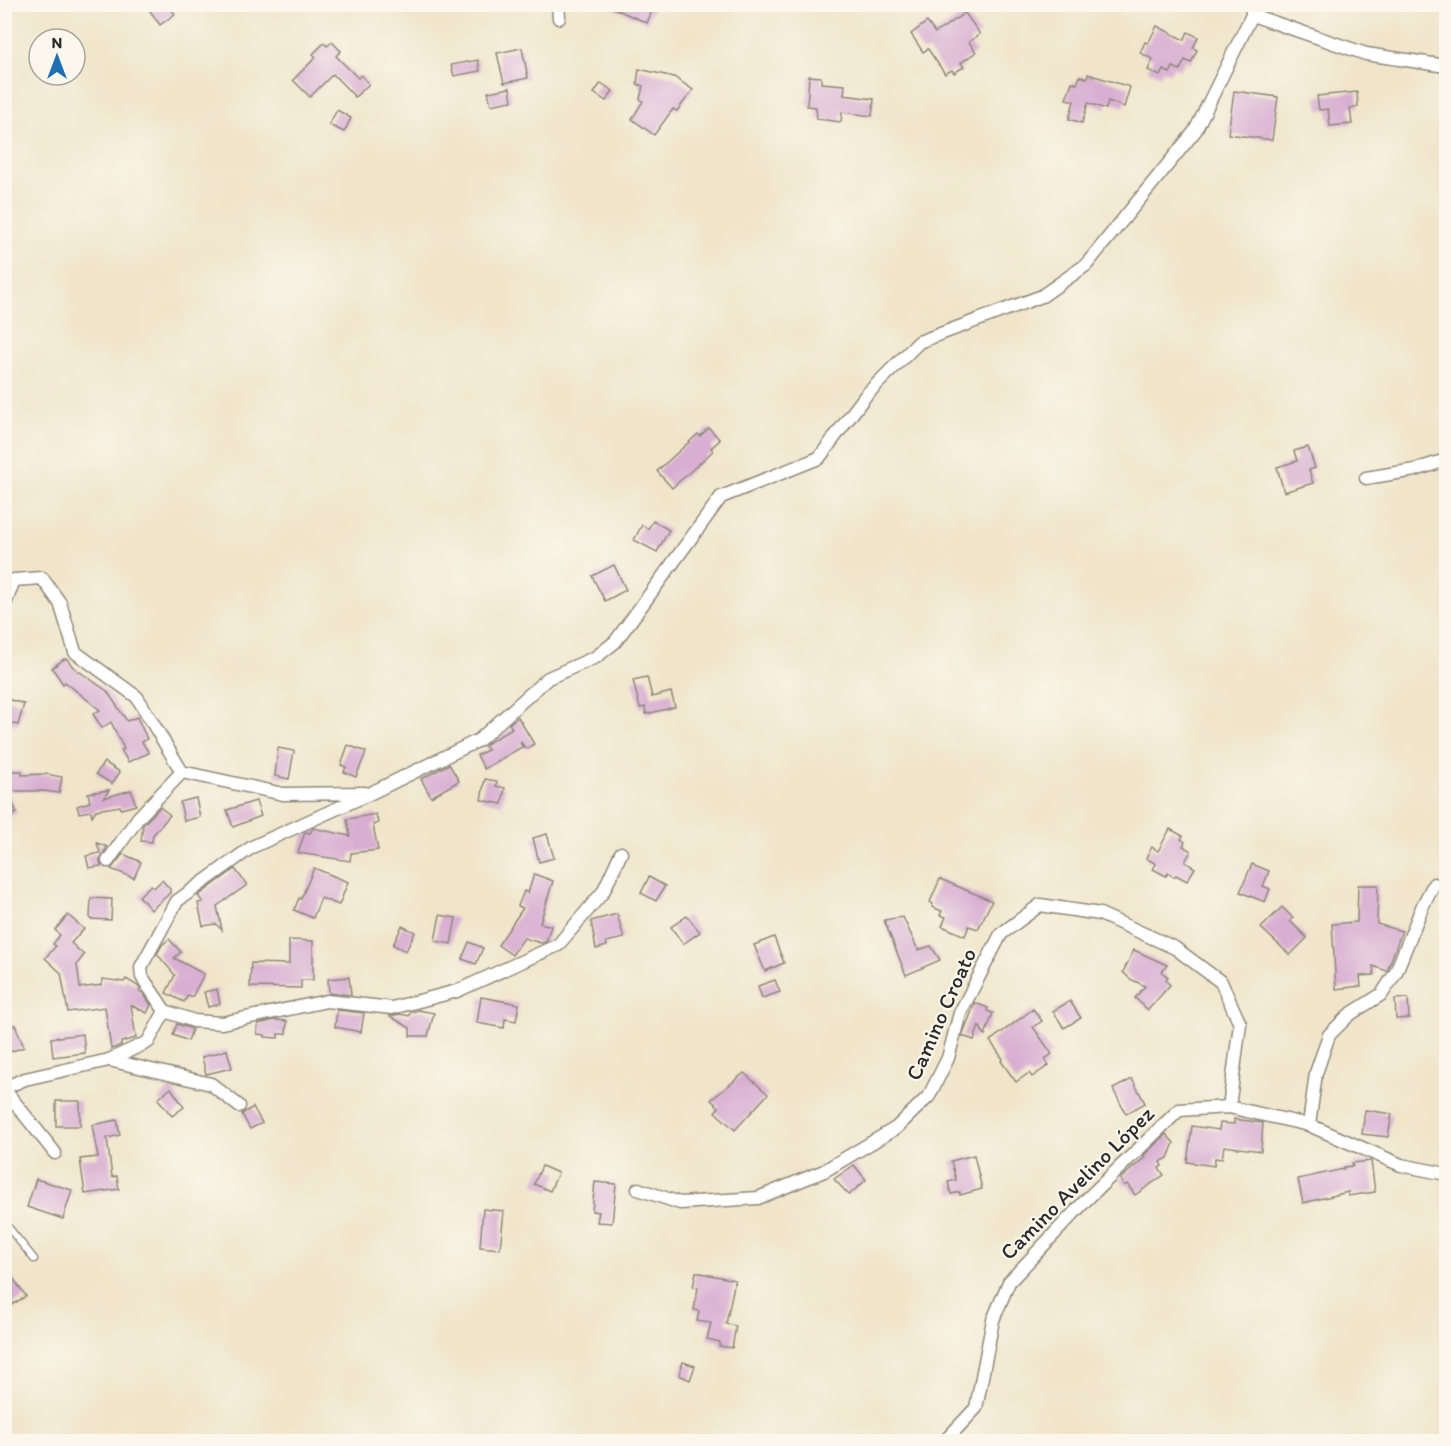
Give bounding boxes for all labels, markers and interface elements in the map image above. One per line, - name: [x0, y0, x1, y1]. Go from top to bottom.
- north arrow: [27, 27, 87, 87]
- text: N: [52, 33, 62, 52]
- street label: Camino Croato: [900, 944, 982, 1084]
- street label: Camino Avelino López: [994, 1100, 1160, 1266]

